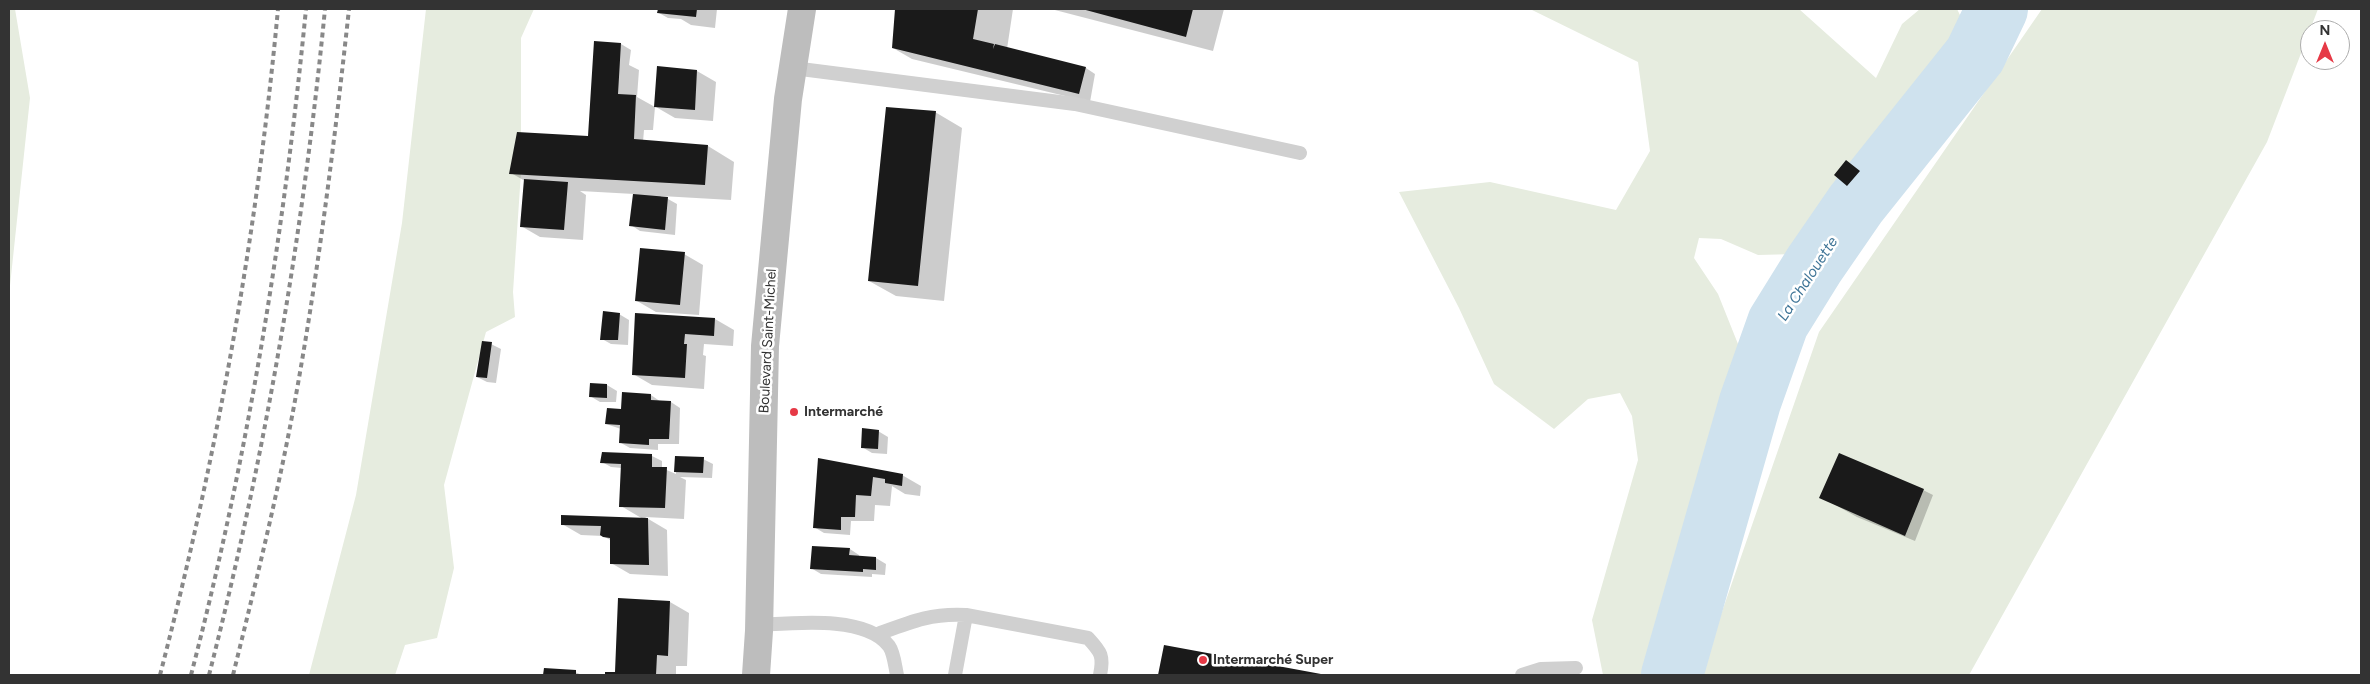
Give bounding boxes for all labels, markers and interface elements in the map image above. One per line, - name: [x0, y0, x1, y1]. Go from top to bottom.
- north arrow: [2300, 20, 2350, 70]
- text: N: [2320, 22, 2330, 39]
- water label: La Chalouette: [1774, 234, 1842, 324]
- street label: Boulevard Saint-Michel: [756, 268, 780, 414]
- place label: Intermarché: [804, 404, 883, 420]
- marker: Intermarché: [788, 406, 800, 418]
- place label: Intermarché Super: [1213, 652, 1333, 668]
- marker: Intermarché Super: [1197, 654, 1209, 666]

